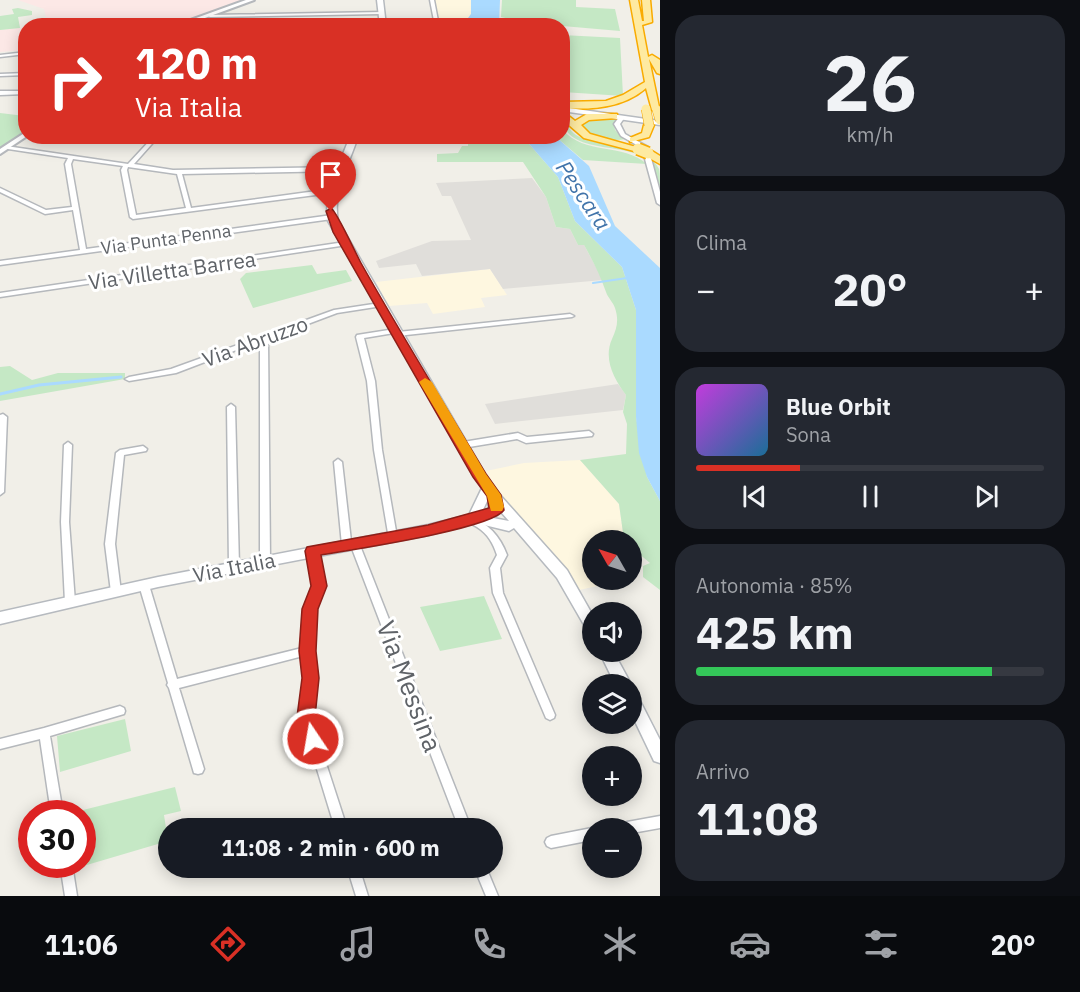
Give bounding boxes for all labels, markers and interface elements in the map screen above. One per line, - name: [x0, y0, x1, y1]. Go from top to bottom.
- text: 26: [823, 31, 917, 132]
- text: 120 m: [135, 36, 258, 91]
- icon: right: [36, 42, 114, 120]
- text: Via Italia: [135, 89, 242, 124]
- text: km/h: [846, 121, 894, 148]
- pin: [305, 149, 356, 211]
- water label: Pescara: [550, 154, 618, 236]
- icon: arrive: [314, 158, 347, 191]
- street label: Via Punta Penna: [99, 218, 233, 260]
- text: Clima: [696, 229, 747, 256]
- street label: Via Villetta Barrea: [86, 244, 258, 296]
- text: 20°: [832, 260, 908, 318]
- text: −: [696, 268, 716, 311]
- text: +: [1024, 268, 1044, 311]
- street label: Via Abruzzo: [198, 309, 312, 373]
- text: Blue Orbit: [786, 392, 891, 421]
- text: Sona: [786, 421, 831, 448]
- icon: previous: [738, 480, 771, 513]
- icon: pause: [854, 480, 887, 513]
- icon: next: [970, 480, 1003, 513]
- north arrow: [582, 530, 642, 590]
- map controls: [582, 530, 642, 878]
- street label: Via Italia: [190, 545, 278, 589]
- text: Autonomia · 85%: [696, 572, 853, 599]
- button: sound: [582, 602, 642, 662]
- text: 425 km: [696, 603, 854, 661]
- street label: Via Messina: [369, 615, 451, 757]
- button: layers: [582, 674, 642, 734]
- position arrow: [281, 707, 345, 771]
- button: +: [582, 746, 642, 806]
- text: Arrivo: [696, 758, 749, 785]
- text: 11:08: [696, 789, 819, 847]
- speed limit sign: 30: [18, 800, 96, 878]
- button: −: [582, 818, 642, 878]
- text: 11:08 · 2 min · 600 m: [221, 833, 440, 862]
- icon: directions: [207, 923, 249, 965]
- icon: music: [337, 923, 379, 965]
- icon: phone: [468, 923, 510, 965]
- icon: climate: [599, 923, 641, 965]
- icon: car: [729, 923, 771, 965]
- icon: filters: [860, 923, 902, 965]
- text: 11:06: [44, 927, 118, 962]
- text: 20°: [991, 927, 1036, 962]

